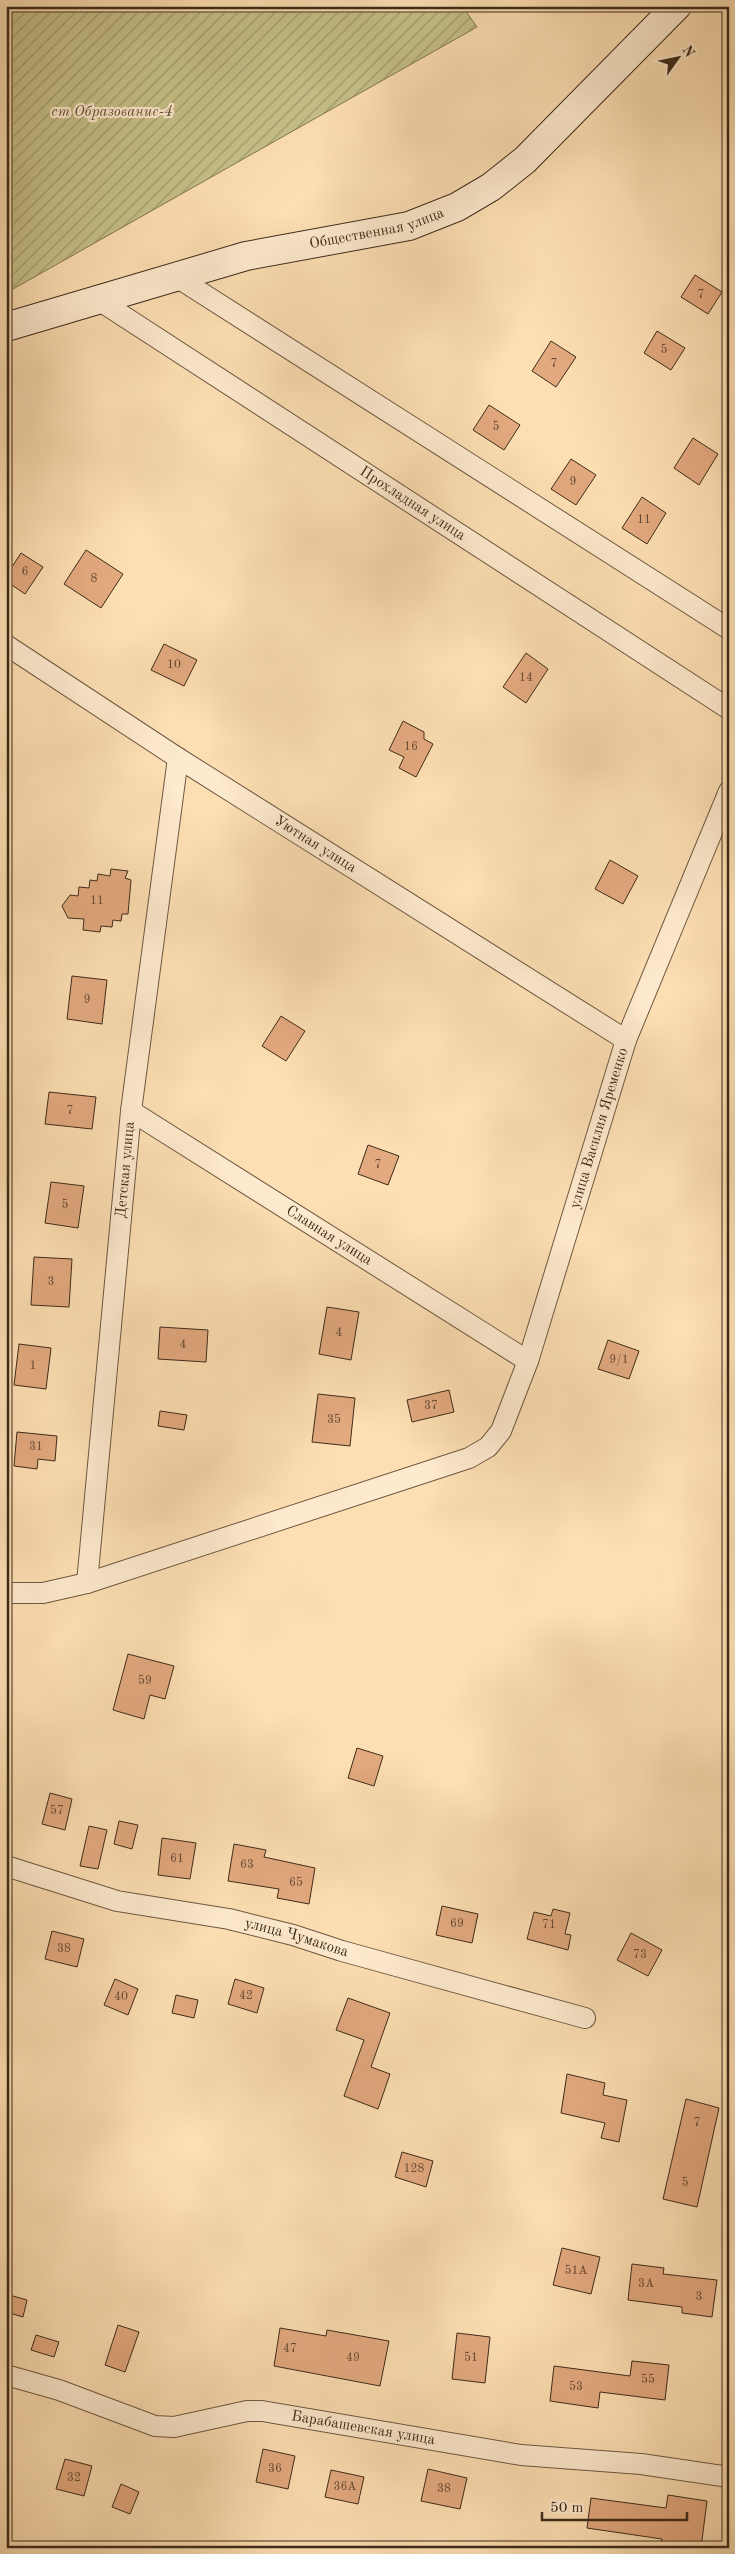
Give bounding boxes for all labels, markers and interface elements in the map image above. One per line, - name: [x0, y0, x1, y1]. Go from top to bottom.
- north arrow: [652, 32, 702, 82]
- text: N: [679, 43, 697, 60]
- park label: ст Образование-4: [51, 104, 173, 120]
- street label: Общественная улица: [308, 205, 447, 252]
- house number: 7: [698, 289, 704, 301]
- house number: 5: [661, 343, 668, 356]
- house number: 7: [551, 358, 557, 370]
- house number: 5: [493, 420, 500, 433]
- street label: Прохладная улица: [357, 464, 469, 544]
- house number: 9: [570, 476, 576, 488]
- house number: 11: [637, 514, 651, 526]
- house number: 6: [22, 566, 29, 578]
- house number: 8: [91, 573, 98, 585]
- house number: 10: [167, 659, 181, 671]
- house number: 14: [519, 672, 533, 684]
- house number: 16: [404, 741, 418, 753]
- street label: Уютная улица: [272, 813, 359, 876]
- house number: 11: [90, 895, 104, 907]
- house number: 9: [84, 994, 90, 1006]
- street label: улица Василия Яременко: [567, 1046, 631, 1211]
- house number: 7: [67, 1105, 73, 1117]
- street label: Детская улица: [114, 1120, 138, 1219]
- house number: 7: [375, 1159, 381, 1171]
- house number: 5: [62, 1198, 69, 1211]
- street label: Славная улица: [283, 1203, 375, 1269]
- house number: 3: [48, 1276, 54, 1288]
- house number: 4: [336, 1327, 343, 1339]
- house number: 4: [180, 1339, 187, 1351]
- house number: 9/1: [609, 1354, 629, 1366]
- house number: 1: [30, 1360, 36, 1372]
- house number: 37: [424, 1400, 438, 1412]
- house number: 35: [327, 1413, 341, 1426]
- house number: 31: [29, 1441, 43, 1453]
- house number: 59: [138, 1674, 152, 1687]
- house number: 57: [50, 1804, 64, 1817]
- house number: 61: [170, 1853, 184, 1865]
- house number: 63: [240, 1859, 254, 1871]
- house number: 65: [289, 1876, 303, 1889]
- street label: улица Чумакова: [243, 1916, 351, 1960]
- house number: 69: [450, 1918, 464, 1930]
- house number: 71: [542, 1919, 556, 1931]
- house number: 38: [57, 1943, 71, 1955]
- house number: 73: [633, 1949, 647, 1961]
- house number: 42: [239, 1990, 253, 2002]
- house number: 40: [114, 1991, 128, 2003]
- house number: 7: [694, 2117, 700, 2129]
- house number: 128: [404, 2163, 424, 2175]
- house number: 5: [682, 2176, 689, 2189]
- house number: 51А: [564, 2264, 588, 2277]
- house number: 3А: [638, 2278, 654, 2290]
- house number: 3: [696, 2291, 702, 2303]
- house number: 47: [283, 2343, 297, 2355]
- house number: 51: [464, 2351, 478, 2364]
- house number: 49: [346, 2352, 360, 2364]
- house number: 55: [641, 2373, 655, 2386]
- house number: 53: [569, 2380, 583, 2393]
- street label: Барабашевская улица: [290, 2409, 437, 2448]
- house number: 36: [268, 2463, 282, 2475]
- house number: 32: [67, 2472, 81, 2484]
- house number: 36А: [333, 2481, 357, 2493]
- house number: 38: [437, 2483, 451, 2495]
- scale bar: [542, 2489, 688, 2521]
- text: 50 m: [550, 2501, 584, 2516]

